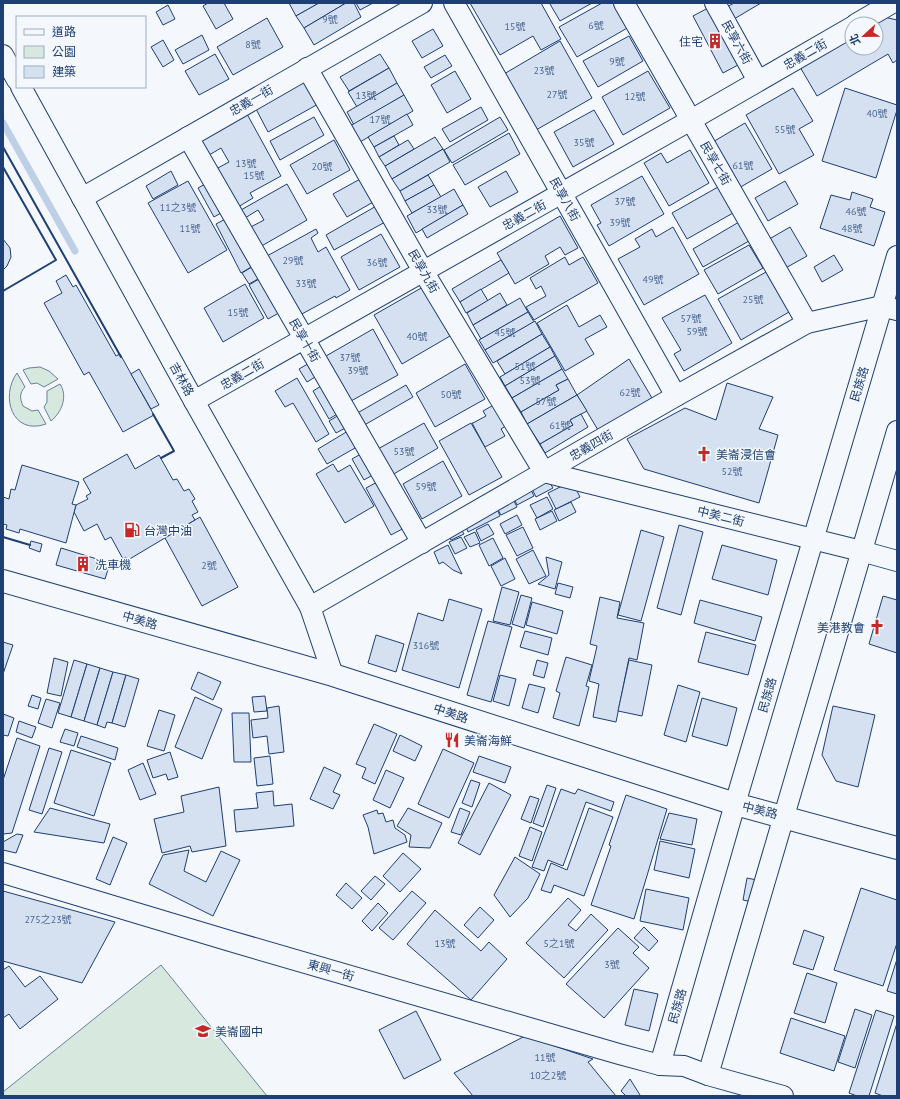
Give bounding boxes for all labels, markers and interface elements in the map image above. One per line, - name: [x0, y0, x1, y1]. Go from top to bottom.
- house number: 9號: [322, 13, 338, 26]
- legend: [16, 16, 146, 88]
- north arrow: [844, 16, 884, 56]
- street label: 民享六街: [719, 17, 755, 67]
- house number: 6號: [588, 19, 604, 32]
- house number: 15號: [505, 20, 525, 33]
- text: 道路: [52, 24, 76, 39]
- building icon: 住宅: [706, 32, 724, 50]
- text: 北: [846, 32, 863, 47]
- place label: 住宅: [679, 34, 703, 49]
- street label: 忠義二街: [780, 36, 830, 72]
- house number: 8號: [245, 38, 261, 51]
- text: 公園: [52, 44, 76, 59]
- house number: 9號: [609, 55, 625, 68]
- text: 建築: [52, 64, 76, 79]
- house number: 23號: [534, 64, 554, 77]
- street label: 忠義一街: [226, 82, 276, 118]
- house number: 27號: [547, 88, 567, 101]
- house number: 13號: [356, 89, 376, 102]
- house number: 12號: [625, 90, 645, 103]
- house number: 40號: [867, 107, 887, 120]
- house number: 17號: [370, 113, 390, 126]
- house number: 55號: [775, 123, 795, 136]
- house number: 35號: [574, 136, 594, 149]
- street label: 民享七街: [698, 138, 734, 188]
- house number: 13號: [236, 157, 256, 170]
- house number: 61號: [733, 159, 753, 172]
- house number: 20號: [312, 160, 332, 173]
- house number: 15號: [244, 169, 264, 182]
- street label: 民享八街: [547, 174, 583, 224]
- house number: 37號: [615, 195, 635, 208]
- street label: 忠義二街: [499, 197, 549, 233]
- house number: 11之3號: [160, 201, 196, 214]
- house number: 33號: [427, 203, 447, 216]
- house number: 46號: [846, 205, 866, 218]
- house number: 39號: [610, 216, 630, 229]
- house number: 11號: [180, 222, 200, 235]
- house number: 48號: [842, 222, 862, 235]
- street label: 民享九街: [406, 246, 442, 296]
- house number: 29號: [283, 254, 303, 267]
- house number: 36號: [367, 256, 387, 269]
- house number: 49號: [643, 273, 663, 286]
- house number: 33號: [296, 277, 316, 290]
- house number: 25號: [743, 293, 763, 306]
- house number: 15號: [228, 306, 248, 319]
- house number: 57號: [681, 312, 701, 325]
- street label: 民享十街: [287, 315, 323, 365]
- house number: 59號: [687, 325, 707, 338]
- house number: 45號: [495, 326, 515, 339]
- house number: 40號: [407, 330, 427, 343]
- house number: 37號: [340, 351, 360, 364]
- street label: 忠義二街: [217, 356, 267, 392]
- street label: 吉林路: [167, 360, 197, 398]
- house number: 51號: [515, 360, 535, 373]
- house number: 39號: [348, 364, 368, 377]
- street label: 民族路: [847, 365, 871, 403]
- house number: 53號: [520, 374, 540, 387]
- house number: 62號: [620, 386, 640, 399]
- house number: 50號: [441, 388, 461, 401]
- house number: 57號: [536, 395, 556, 408]
- house number: 61號: [550, 419, 570, 432]
- street label: 忠義四街: [566, 427, 616, 463]
- house number: 53號: [394, 445, 414, 458]
- church icon: 美崙浸信會: [695, 445, 713, 463]
- place label: 美崙浸信會: [716, 447, 776, 462]
- house number: 52號: [722, 465, 742, 478]
- house number: 59號: [416, 480, 436, 493]
- street label: 中美二街: [696, 503, 746, 529]
- fuel station icon: 台灣中油: [123, 521, 141, 539]
- place label: 台灣中油: [144, 523, 192, 538]
- building icon: 洗車機: [74, 555, 92, 573]
- place label: 洗車機: [95, 557, 131, 572]
- house number: 2號: [201, 559, 217, 572]
- street label: 中美路: [121, 608, 159, 632]
- church icon: 美港教會: [868, 618, 886, 636]
- place label: 美港教會: [817, 620, 865, 635]
- house number: 316號: [413, 639, 439, 652]
- street label: 民族路: [755, 676, 779, 714]
- street label: 中美路: [432, 700, 470, 726]
- restaurant icon: 美崙海鮮: [443, 731, 461, 749]
- place label: 美崙海鮮: [464, 733, 512, 748]
- street label: 中美路: [741, 798, 779, 822]
- house number: 275之23號: [24, 913, 72, 926]
- house number: 13號: [435, 937, 455, 950]
- house number: 5之1號: [544, 937, 574, 950]
- street label: 東興一街: [306, 956, 356, 984]
- house number: 3號: [604, 958, 620, 971]
- street label: 民族路: [665, 987, 689, 1025]
- school or university icon: 美崙國中: [194, 1022, 212, 1040]
- place label: 美崙國中: [215, 1024, 263, 1039]
- house number: 11號: [535, 1051, 555, 1064]
- house number: 10之2號: [530, 1069, 566, 1082]

